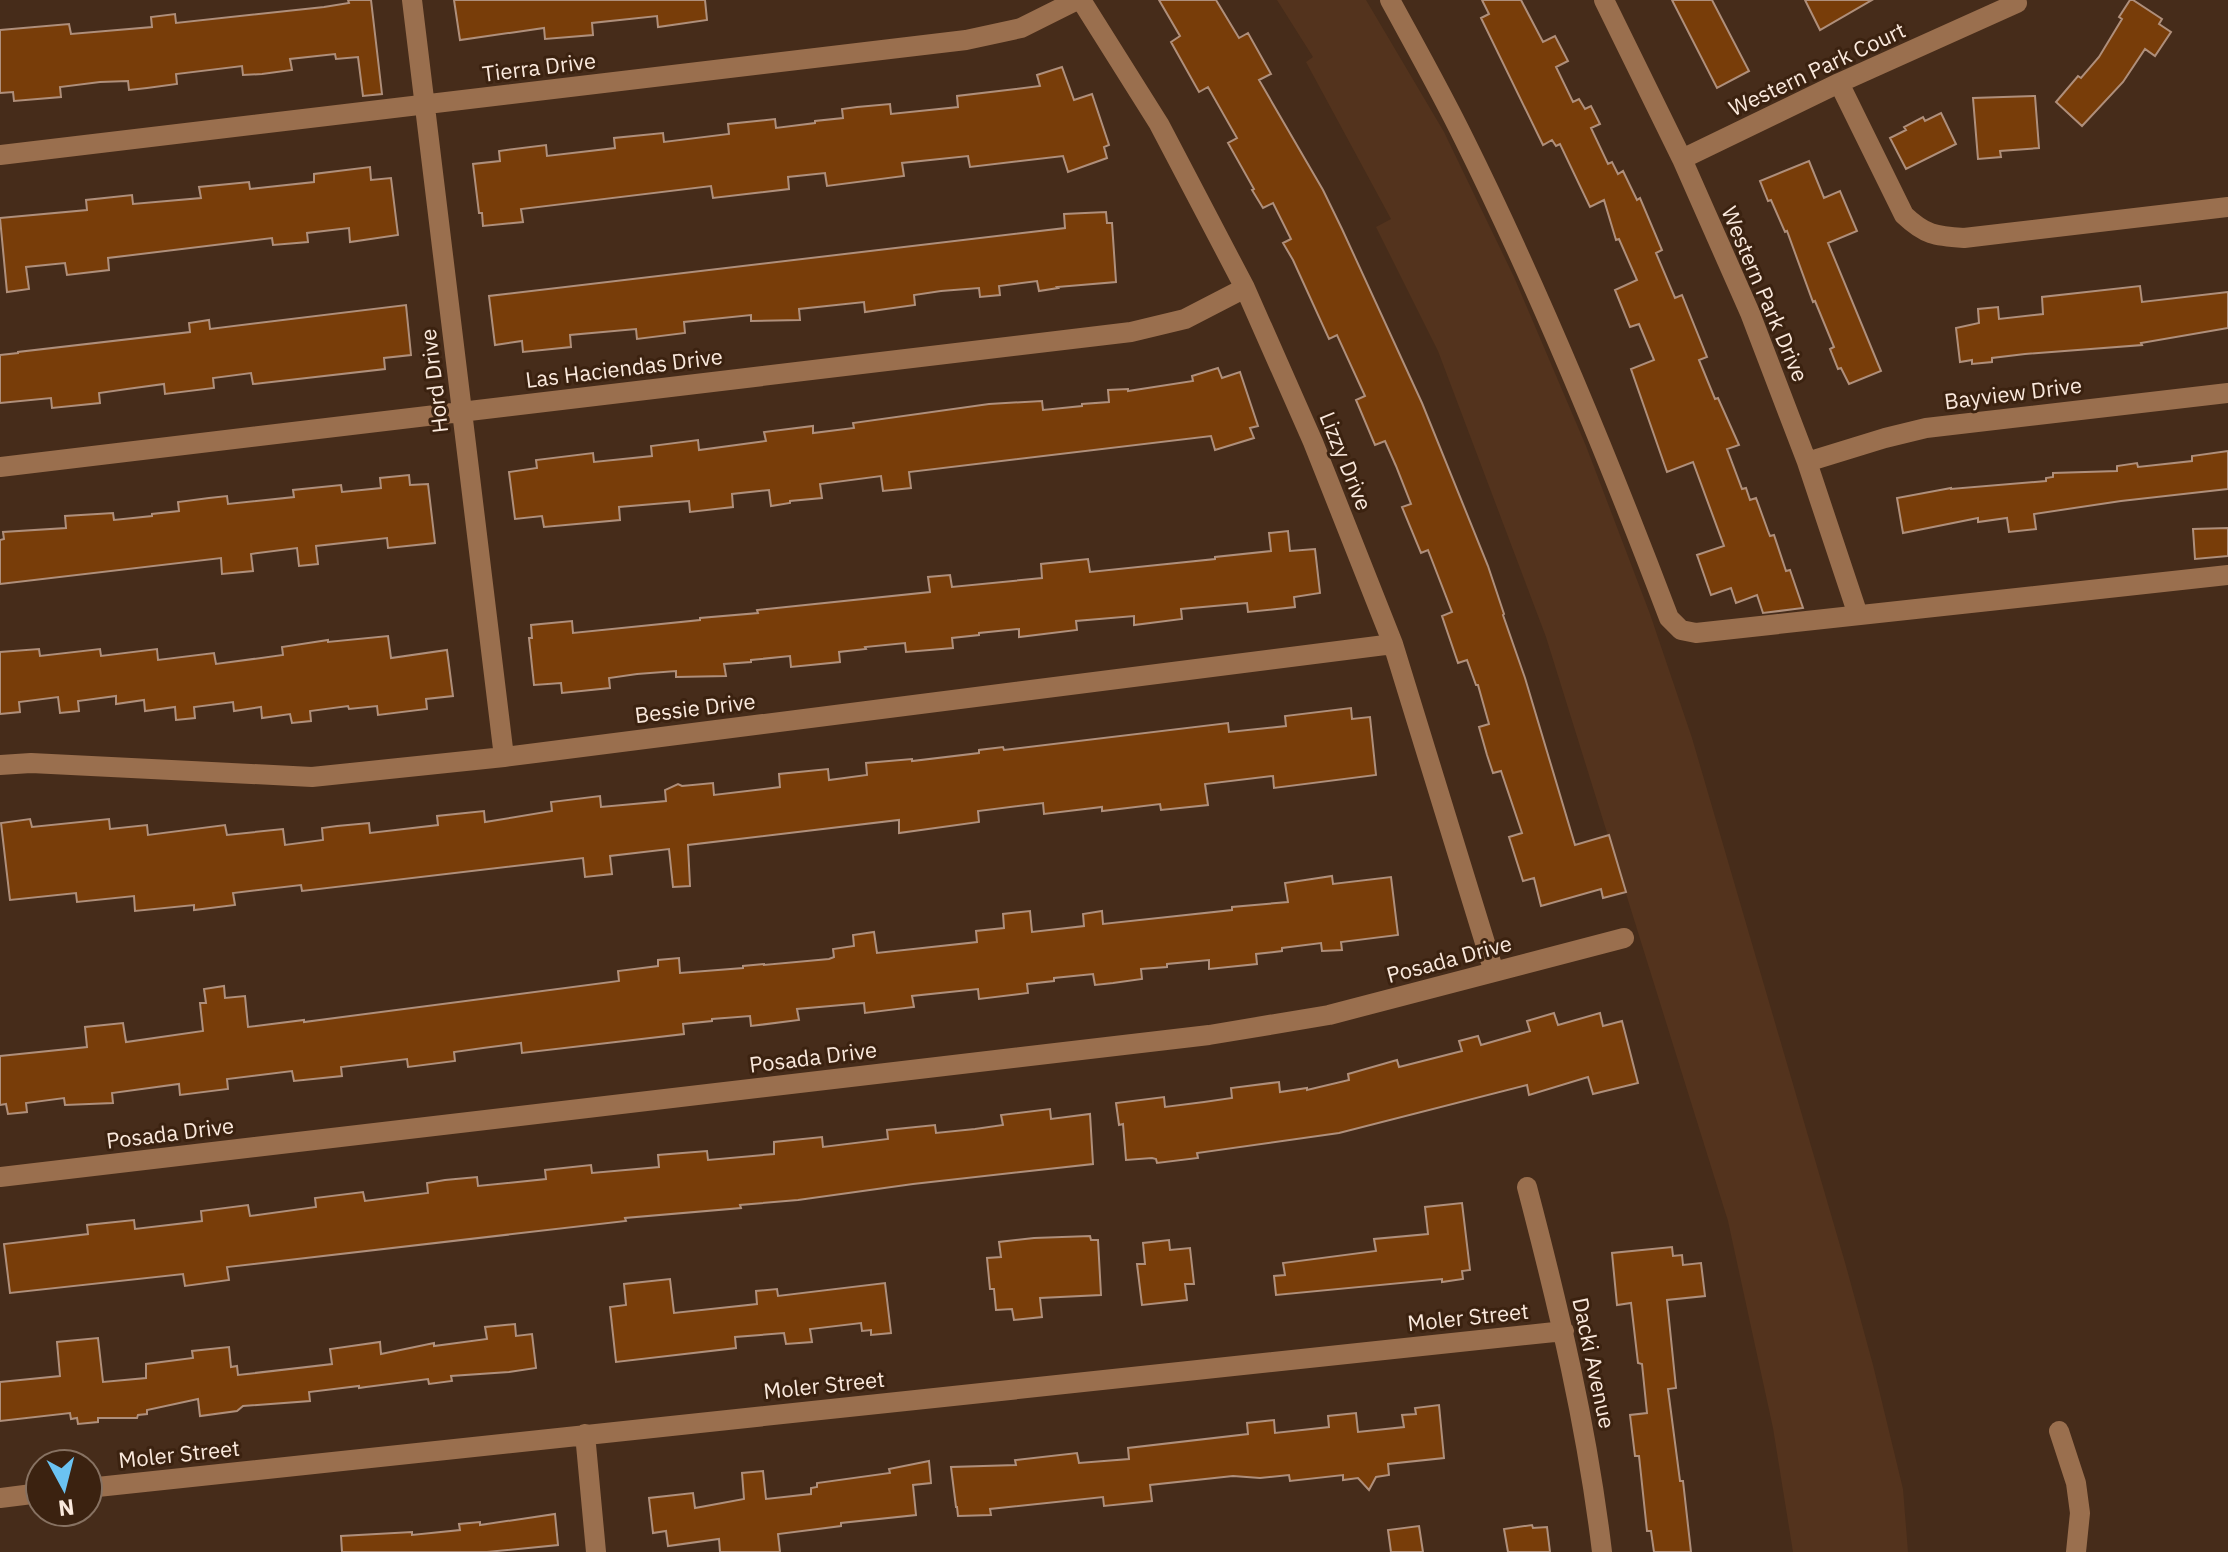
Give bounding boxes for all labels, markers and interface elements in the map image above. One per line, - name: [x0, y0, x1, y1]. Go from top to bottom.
- street label: Western Park Court: [1724, 15, 1910, 122]
- street label: Tierra Drive: [480, 45, 597, 88]
- street label: Western Park Drive: [1715, 202, 1816, 386]
- street label: Hord Drive: [413, 327, 454, 435]
- street label: Las Haciendas Drive: [524, 341, 724, 394]
- street label: Bayview Drive: [1942, 370, 2083, 415]
- street label: Lizzy Drive: [1314, 407, 1379, 515]
- street label: Bessie Drive: [633, 686, 757, 729]
- street label: Posada Drive: [1383, 928, 1515, 989]
- street label: Posada Drive: [747, 1034, 878, 1079]
- street label: Posada Drive: [104, 1110, 235, 1155]
- street label: Dacki Avenue: [1566, 1295, 1623, 1431]
- street label: Moler Street: [1406, 1296, 1530, 1337]
- street label: Moler Street: [762, 1364, 886, 1405]
- street label: Moler Street: [117, 1433, 241, 1474]
- north arrow: [24, 1448, 104, 1528]
- text: N: [57, 1493, 76, 1524]

